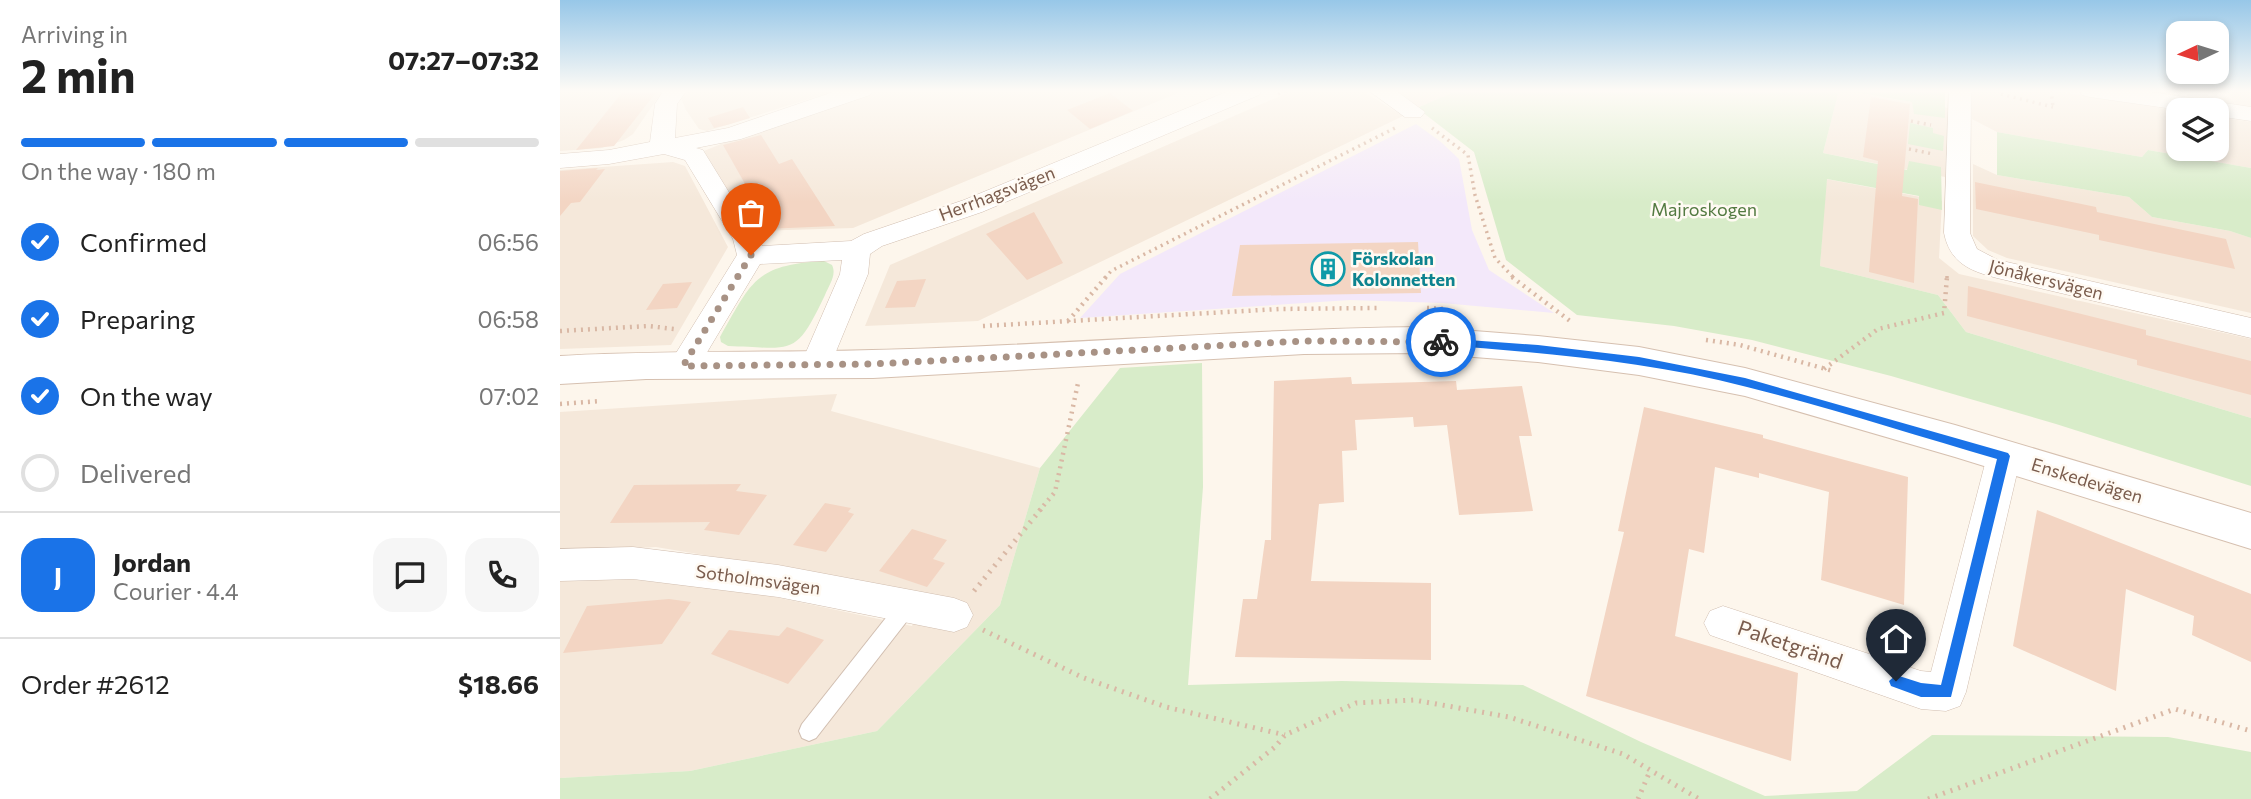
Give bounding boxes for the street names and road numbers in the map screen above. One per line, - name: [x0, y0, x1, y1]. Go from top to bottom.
- street label: Herrhagsvägen: [935, 161, 1058, 225]
- street label: Jönåkersvägen: [1987, 254, 2106, 304]
- street label: Enskedevägen: [2029, 453, 2146, 507]
- street label: Sotholmsvägen: [694, 559, 822, 599]
- street label: Paketgränd: [1735, 614, 1846, 673]

